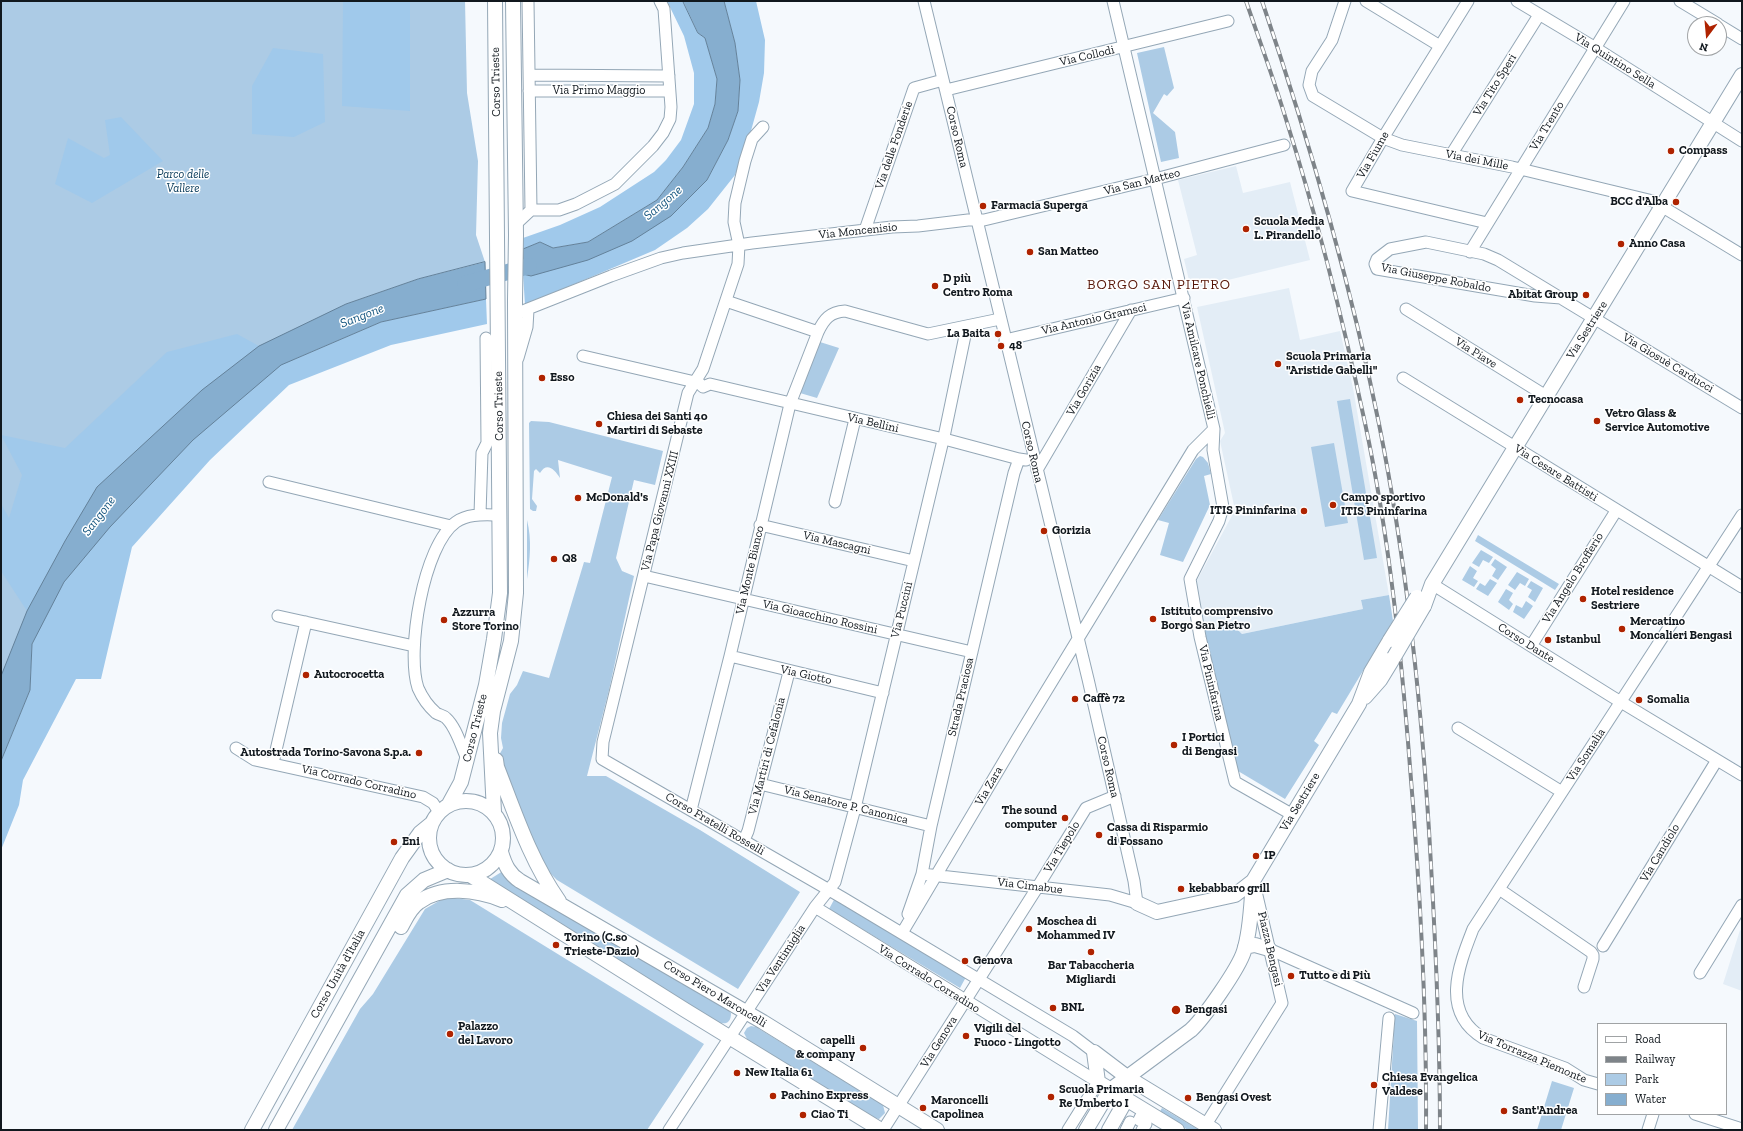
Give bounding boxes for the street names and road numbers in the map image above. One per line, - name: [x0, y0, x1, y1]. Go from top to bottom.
- street label: Via Quintino Sella: [1572, 30, 1658, 92]
- street label: Via Collodi: [1058, 43, 1116, 69]
- street label: Corso Trieste: [488, 47, 504, 117]
- street label: Via Tito Speri: [1470, 51, 1520, 119]
- street label: Via Primo Maggio: [553, 84, 645, 98]
- street label: Via delle Fonderie: [872, 99, 916, 191]
- street label: Via Trento: [1527, 99, 1567, 153]
- street label: Corso Roma: [943, 105, 971, 169]
- street label: Via Fiume: [1354, 129, 1392, 181]
- street label: Via dei Mille: [1444, 147, 1510, 173]
- street label: Via San Matteo: [1102, 166, 1182, 198]
- street label: Via Moncenisio: [818, 220, 898, 242]
- street label: Via Giuseppe Robaldo: [1380, 260, 1492, 296]
- street label: Via Sestriere: [1563, 298, 1611, 362]
- street label: Via Antonio Gramsci: [1040, 300, 1148, 338]
- street label: Via Amilcare Ponchielli: [1178, 301, 1218, 421]
- street label: Via Giosuè Carducci: [1620, 330, 1716, 396]
- street label: Via Piave: [1452, 335, 1500, 371]
- street label: Via Gorizia: [1064, 362, 1104, 418]
- street label: Corso Trieste: [491, 371, 507, 441]
- street label: Via Bellini: [846, 410, 900, 436]
- street label: Corso Roma: [1018, 420, 1046, 484]
- street label: Via Cesare Battisti: [1512, 442, 1600, 504]
- street label: Via Papa Giovanni XXIII: [638, 449, 682, 573]
- street label: Via Monte Bianco: [733, 524, 767, 616]
- street label: Via Mascagni: [802, 528, 872, 558]
- street label: Via Angelo Brofferio: [1539, 530, 1607, 626]
- street label: Via Puccini: [888, 580, 916, 640]
- street label: Via Gioacchino Rossini: [761, 597, 879, 637]
- street label: Corso Dante: [1495, 620, 1557, 666]
- street label: Via Pininfarina: [1195, 644, 1227, 722]
- street label: Strada Praciosa: [945, 656, 977, 738]
- street label: Via Giotto: [779, 662, 833, 688]
- street label: Corso Trieste: [460, 692, 490, 764]
- street label: Via Martiri di Cefalonia: [745, 696, 789, 816]
- street label: Via Somalia: [1563, 726, 1609, 784]
- street label: Corso Roma: [1094, 735, 1122, 799]
- street label: Via Corrado Corradino: [300, 762, 418, 802]
- street label: Via Zara: [972, 764, 1006, 808]
- street label: Via Sestriere: [1277, 770, 1323, 834]
- street label: Via Senatore P. Canonica: [782, 783, 910, 827]
- street label: Corso Fratelli Rosselli: [663, 790, 767, 858]
- street label: Via Tiepolo: [1041, 818, 1083, 876]
- street label: Via Candiolo: [1637, 821, 1683, 885]
- street label: Via Cimabue: [997, 875, 1063, 897]
- street label: Piazza Bengasi: [1254, 910, 1286, 988]
- street label: Via Ventimiglia: [753, 922, 809, 996]
- street label: Corso Unità d'Italia: [308, 927, 368, 1021]
- street label: Via Corrado Corradino: [875, 942, 983, 1016]
- street label: Corso Piero Maroncelli: [661, 957, 769, 1031]
- street label: Via Genova: [918, 1014, 960, 1070]
- street label: Via Torrazza Piemonte: [1475, 1027, 1589, 1087]

